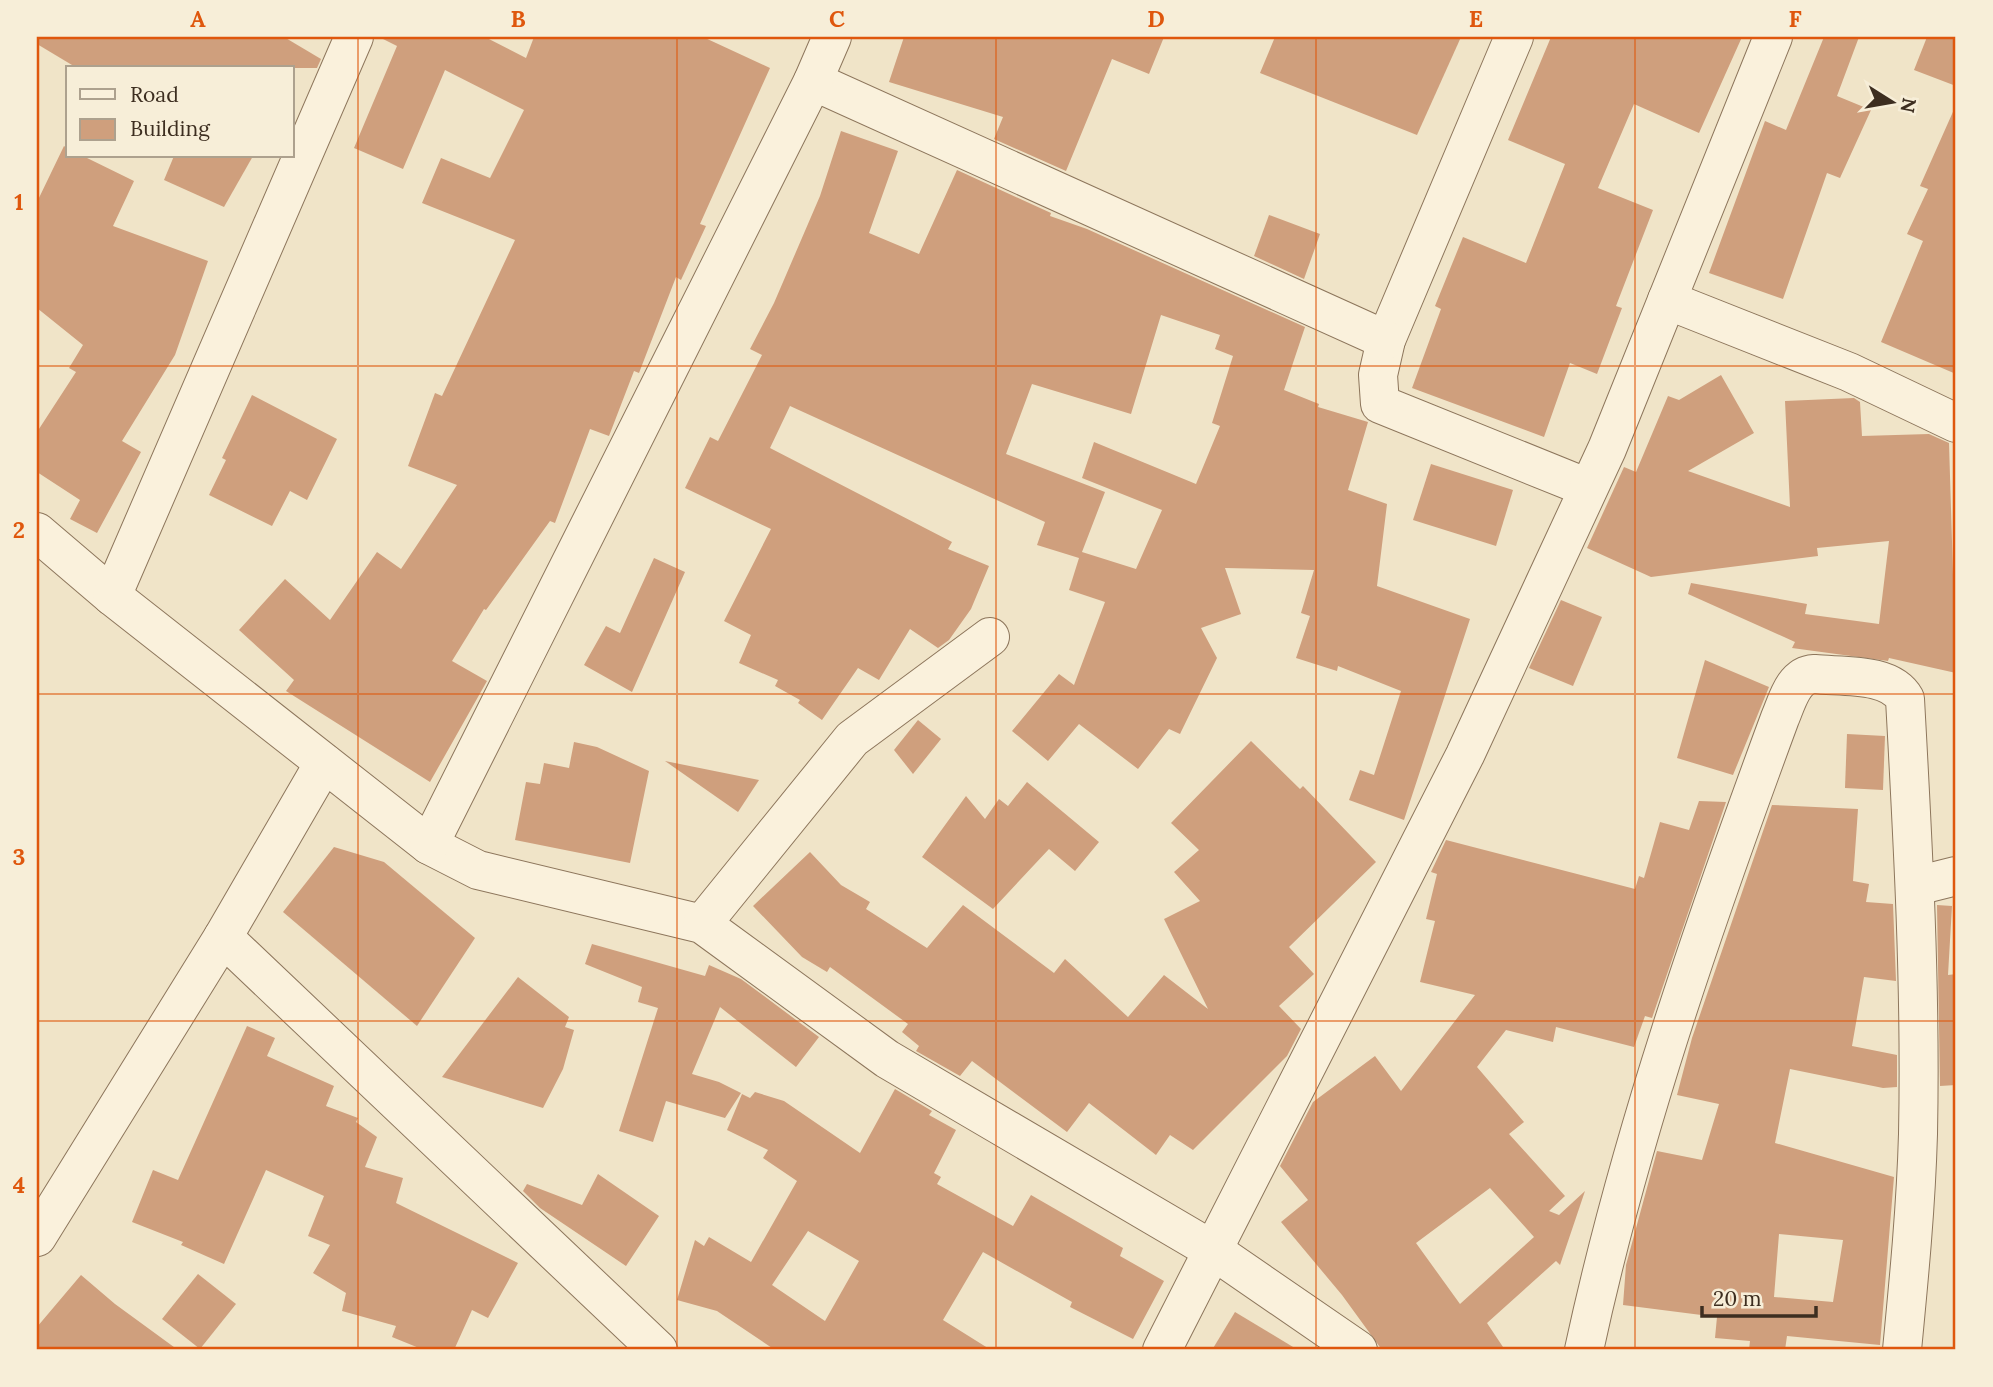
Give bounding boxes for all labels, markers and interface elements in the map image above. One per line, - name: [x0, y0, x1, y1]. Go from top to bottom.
- text: A: [190, 4, 206, 33]
- text: B: [510, 4, 526, 33]
- text: C: [829, 4, 845, 33]
- text: D: [1147, 4, 1165, 33]
- text: E: [1469, 4, 1483, 33]
- text: F: [1788, 4, 1802, 33]
- legend: [66, 66, 294, 158]
- north arrow: [1856, 66, 1926, 136]
- text: Road: [130, 81, 179, 108]
- text: N: [1895, 96, 1922, 115]
- text: Building: [130, 115, 210, 142]
- text: 1: [14, 187, 24, 216]
- text: 2: [13, 515, 25, 544]
- text: 3: [13, 842, 25, 871]
- text: 4: [13, 1170, 25, 1199]
- scale bar: [1702, 1275, 1816, 1319]
- text: 20 m: [1713, 1285, 1762, 1312]

